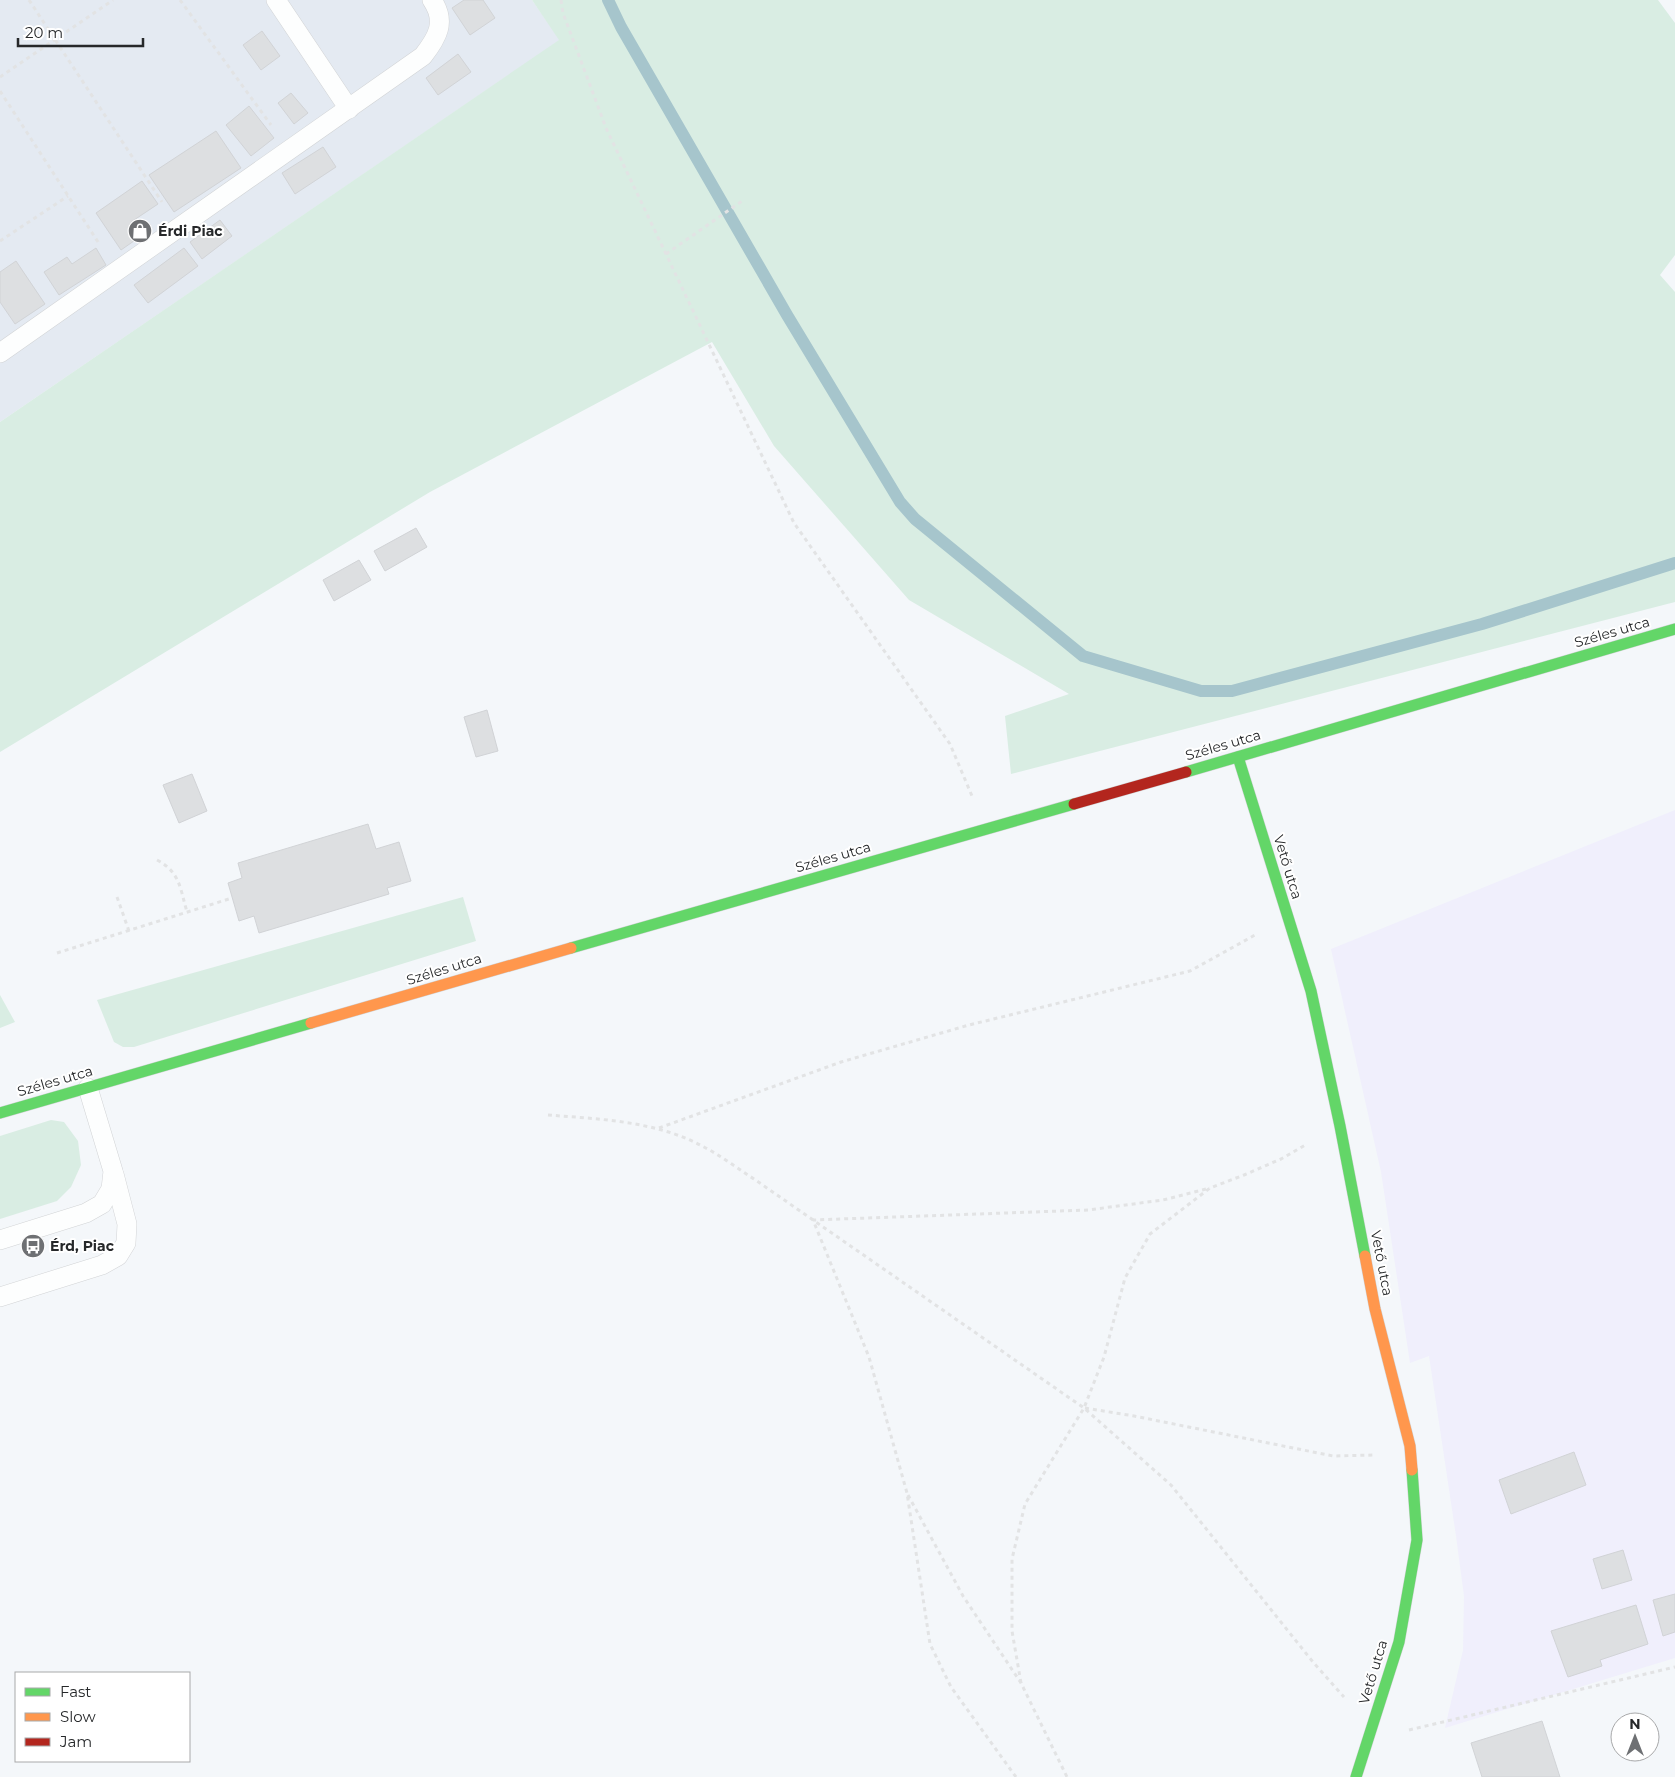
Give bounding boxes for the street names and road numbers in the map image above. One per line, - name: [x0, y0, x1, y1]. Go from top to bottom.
- street label: Széles utca: [1572, 613, 1652, 651]
- street label: Széles utca: [1183, 726, 1263, 764]
- street label: Vető utca: [1270, 833, 1306, 901]
- street label: Széles utca: [793, 838, 873, 876]
- street label: Széles utca: [404, 949, 484, 989]
- street label: Széles utca: [15, 1062, 95, 1100]
- street label: Vető utca: [1367, 1229, 1397, 1297]
- street label: Vető utca: [1355, 1638, 1391, 1706]

